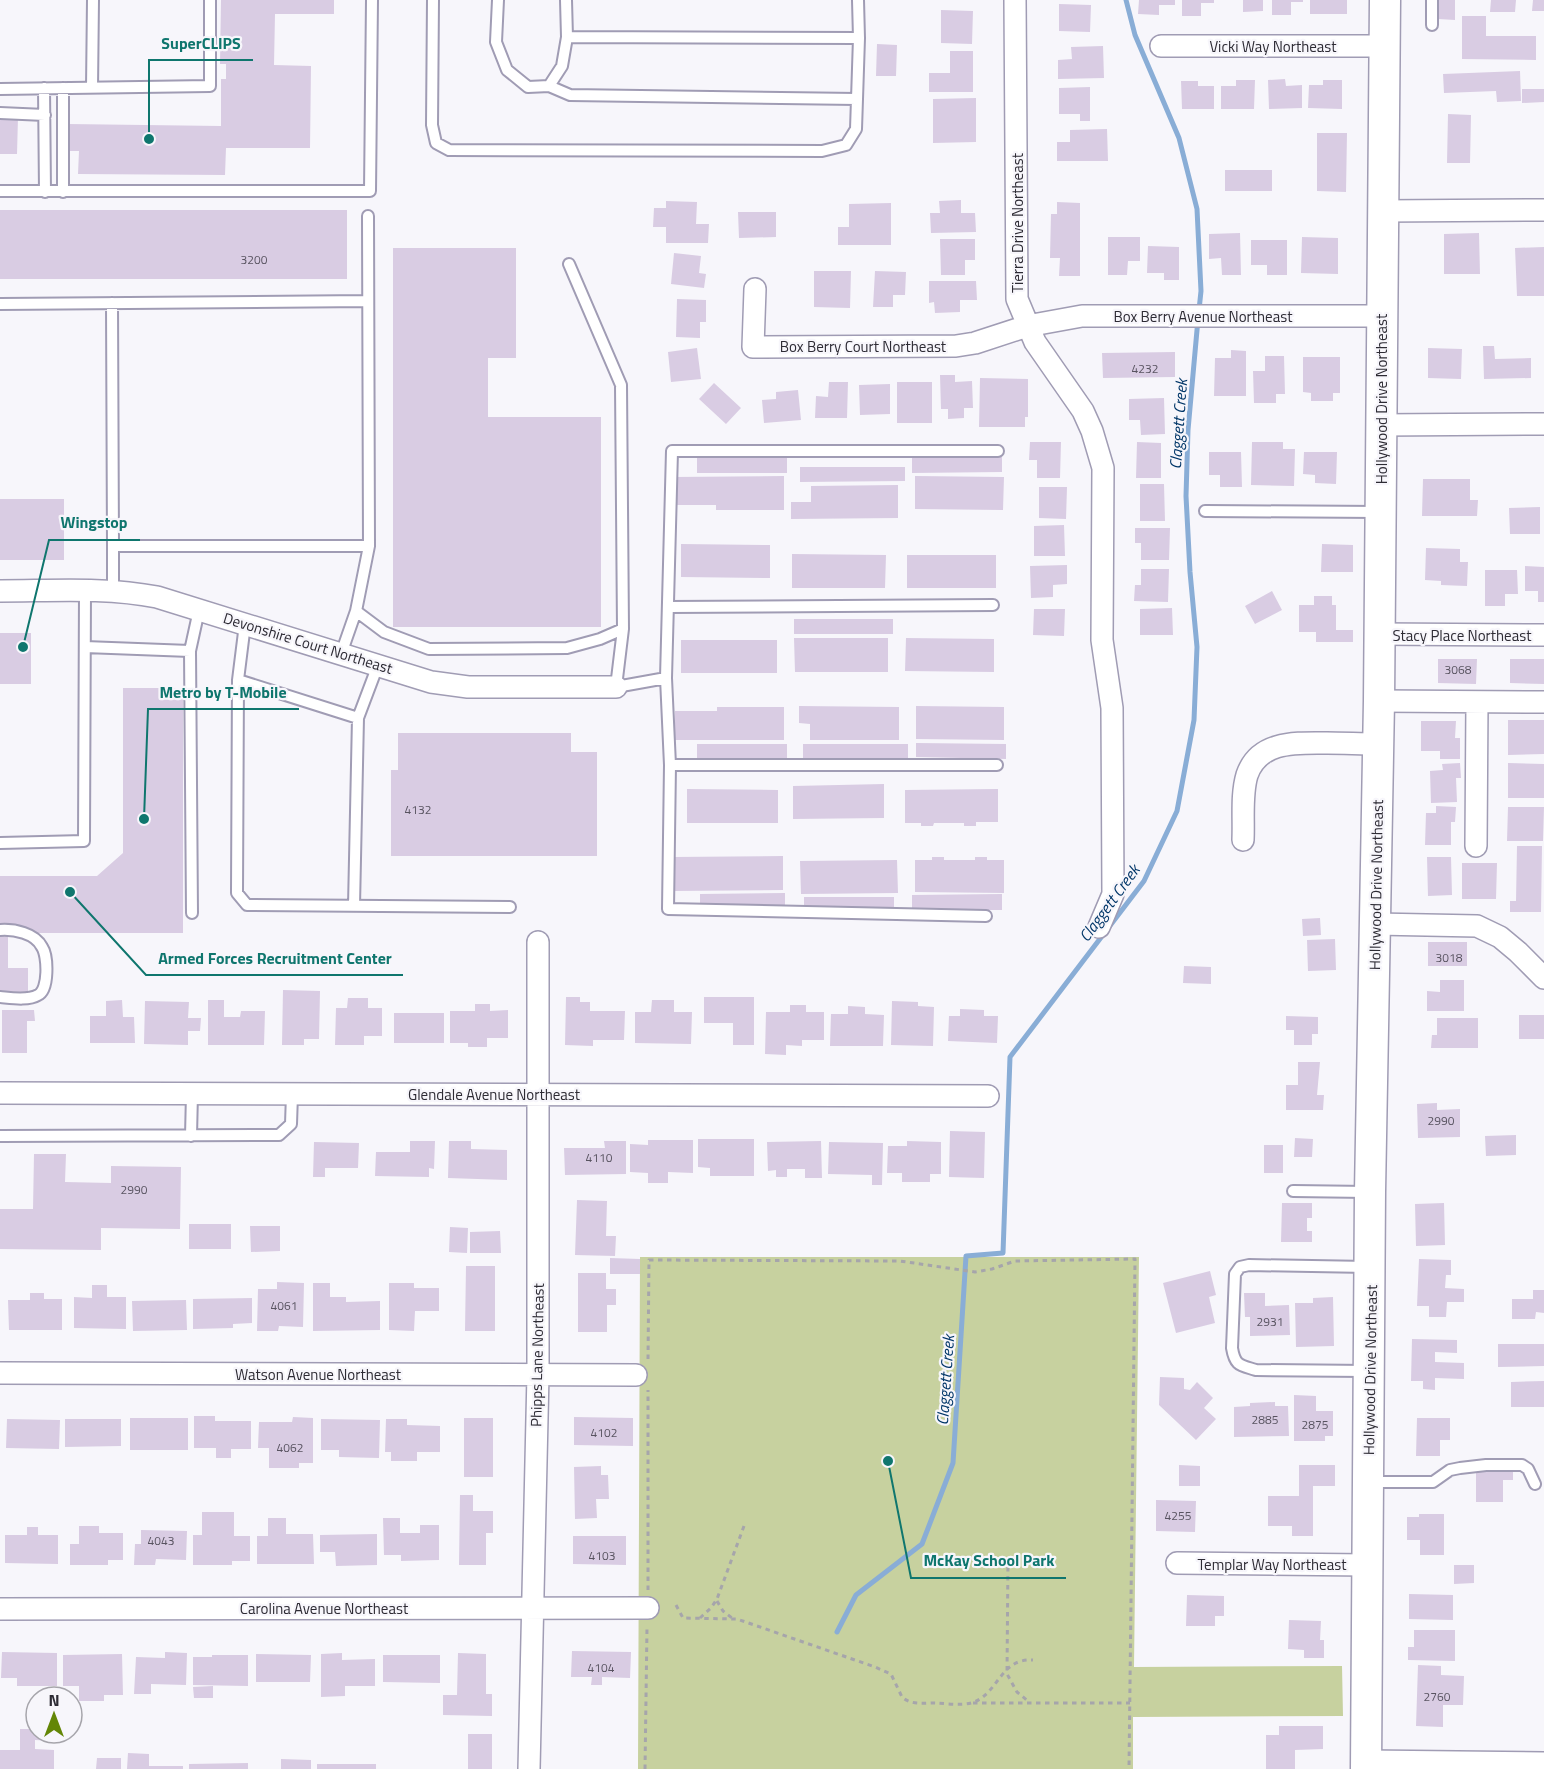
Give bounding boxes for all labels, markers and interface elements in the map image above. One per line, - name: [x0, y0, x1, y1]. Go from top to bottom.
- callout: SuperCLIPS: [149, 26, 253, 60]
- text: SuperCLIPS: [161, 31, 241, 55]
- street label: Vicki Way Northeast: [1209, 35, 1337, 58]
- street label: Tierra Drive Northeast: [1006, 152, 1029, 293]
- house number: 3200: [241, 250, 268, 269]
- street label: Box Berry Avenue Northeast: [1114, 305, 1293, 328]
- street label: Hollywood Drive Northeast: [1370, 313, 1393, 484]
- street label: Box Berry Court Northeast: [780, 335, 947, 358]
- house number: 4232: [1132, 359, 1158, 378]
- water label: Claggett Creek: [1163, 376, 1193, 470]
- callout: Wingstop: [49, 506, 140, 540]
- text: Wingstop: [61, 510, 128, 534]
- street label: Devonshire Court Northeast: [221, 606, 396, 680]
- street label: Stacy Place Northeast: [1393, 624, 1532, 647]
- house number: 3068: [1445, 660, 1472, 679]
- callout: Metro by T-Mobile: [148, 675, 299, 709]
- text: Metro by T-Mobile: [159, 680, 287, 704]
- street label: Hollywood Drive Northeast: [1363, 799, 1389, 970]
- house number: 4132: [405, 800, 431, 819]
- water label: Claggett Creek: [1073, 858, 1146, 947]
- callout: Armed Forces Recruitment Center: [146, 941, 403, 975]
- text: Armed Forces Recruitment Center: [158, 946, 392, 970]
- house number: 3018: [1436, 948, 1463, 967]
- street label: Glendale Avenue Northeast: [408, 1083, 581, 1106]
- house number: 2990: [1428, 1111, 1455, 1130]
- house number: 4110: [586, 1148, 613, 1167]
- house number: 2990: [121, 1180, 148, 1199]
- street label: Phipps Lane Northeast: [524, 1282, 550, 1427]
- street label: Hollywood Drive Northeast: [1357, 1284, 1383, 1455]
- house number: 4061: [271, 1296, 297, 1315]
- house number: 2931: [1257, 1312, 1283, 1331]
- water label: Claggett Creek: [930, 1332, 960, 1426]
- street label: Watson Avenue Northeast: [235, 1363, 402, 1386]
- house number: 2885: [1252, 1410, 1279, 1429]
- house number: 2875: [1302, 1415, 1329, 1434]
- house number: 4102: [591, 1423, 617, 1442]
- house number: 4062: [277, 1438, 303, 1457]
- house number: 4255: [1165, 1506, 1192, 1525]
- house number: 4043: [148, 1531, 174, 1550]
- callout: McKay School Park: [911, 1544, 1066, 1578]
- house number: 4103: [589, 1546, 615, 1565]
- text: McKay School Park: [923, 1548, 1055, 1572]
- street label: Templar Way Northeast: [1198, 1553, 1347, 1576]
- street label: Carolina Avenue Northeast: [240, 1597, 409, 1620]
- house number: 4104: [588, 1658, 615, 1677]
- north arrow: [24, 1685, 84, 1745]
- house number: 2760: [1424, 1687, 1451, 1706]
- text: N: [48, 1688, 60, 1712]

